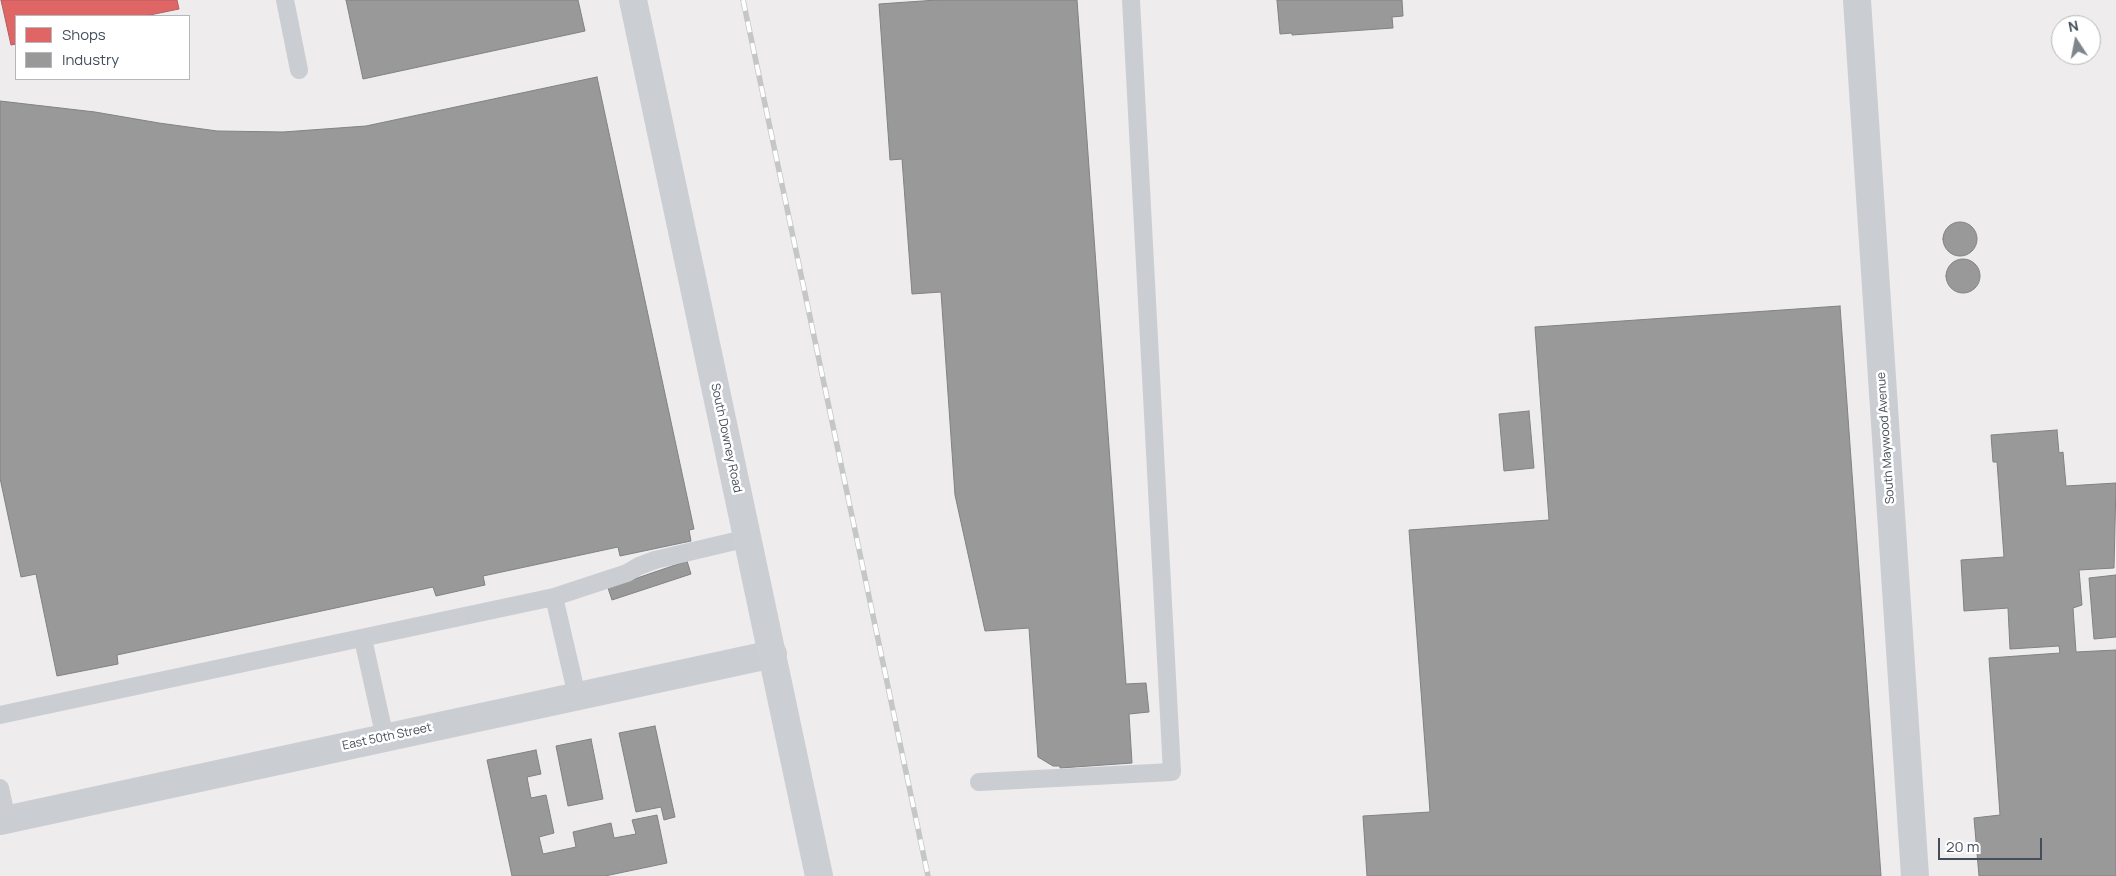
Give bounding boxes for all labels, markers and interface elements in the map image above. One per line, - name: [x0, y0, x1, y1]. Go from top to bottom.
- legend: [15, 15, 190, 80]
- north arrow: [2051, 15, 2101, 65]
- text: N: [2066, 15, 2080, 36]
- text: Shops: [62, 24, 106, 45]
- text: Industry: [62, 49, 119, 70]
- street label: South Maywood Avenue: [1874, 371, 1898, 505]
- street label: South Downey Road: [707, 382, 745, 494]
- street label: East 50th Street: [341, 721, 433, 753]
- scale bar: [1941, 828, 2045, 860]
- text: 20 m: [1946, 836, 1979, 857]

